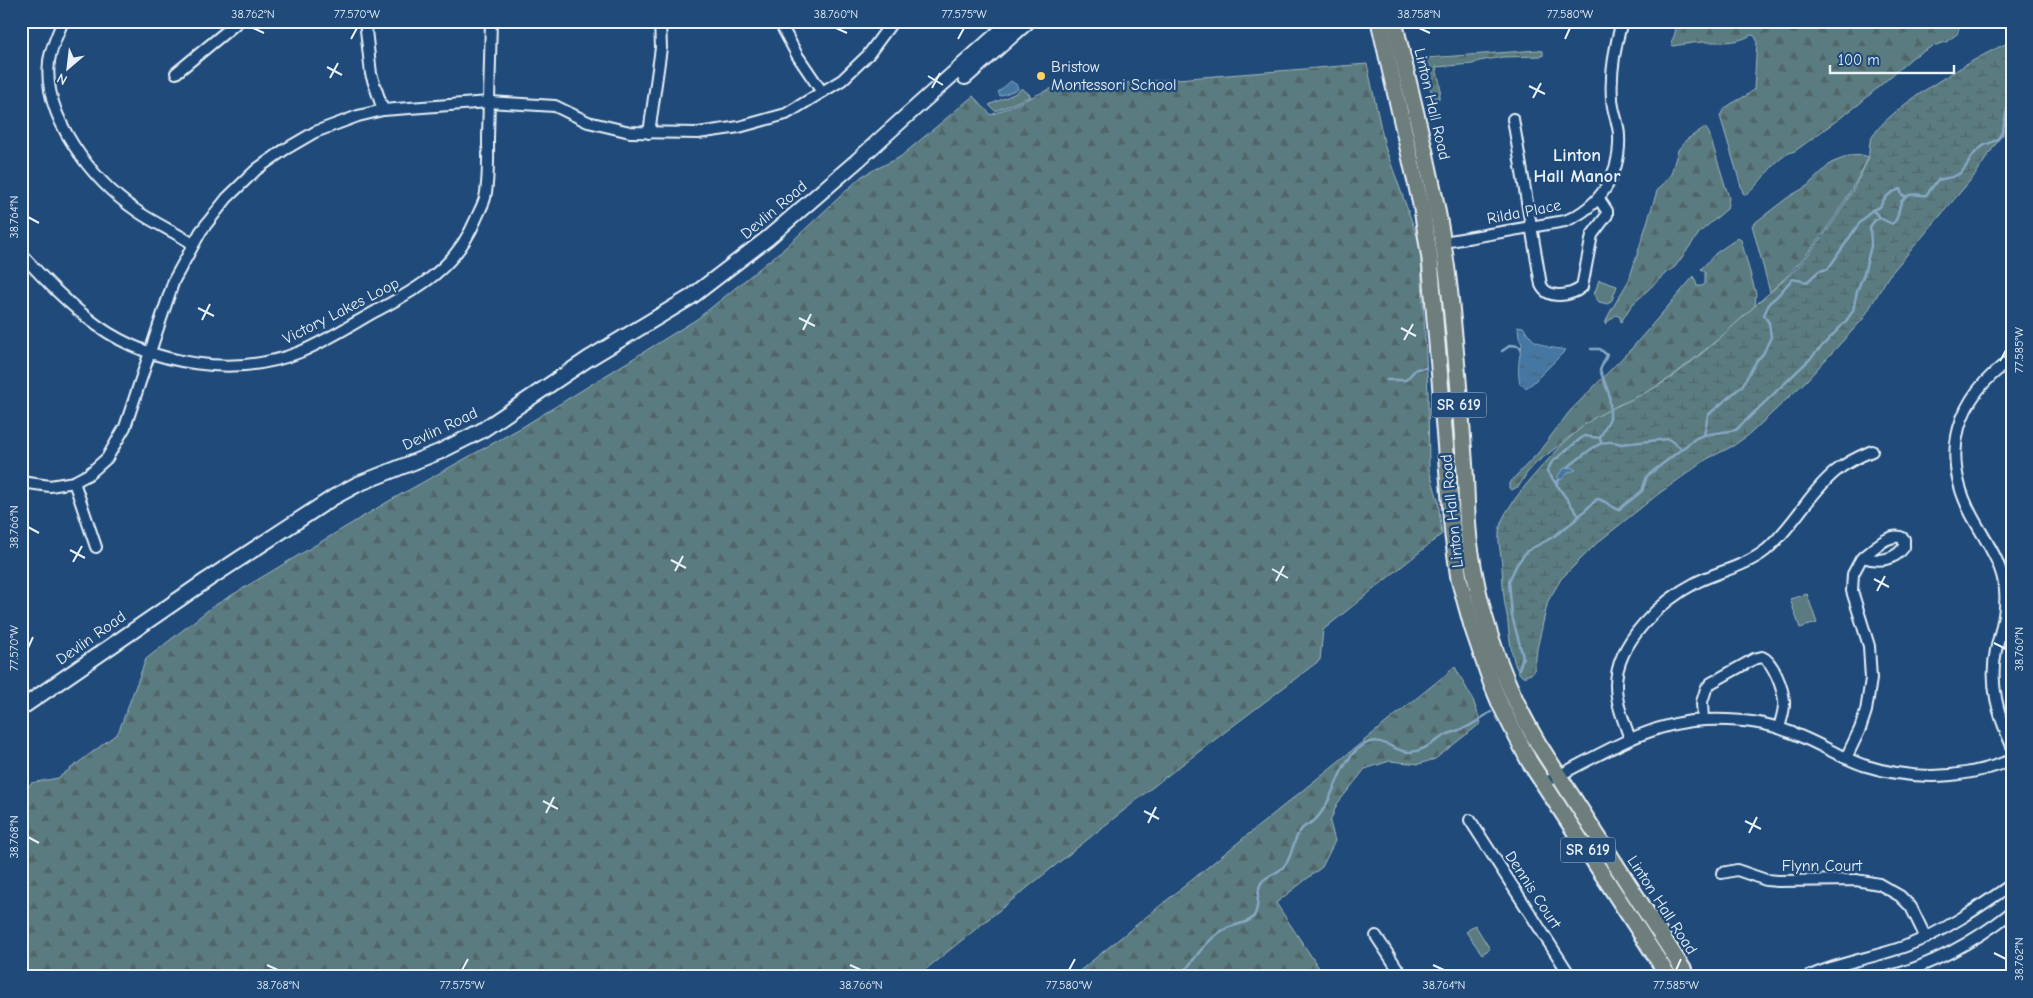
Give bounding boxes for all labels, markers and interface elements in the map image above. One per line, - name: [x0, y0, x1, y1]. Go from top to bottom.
- text: 38.762°N: [231, 7, 275, 21]
- text: 77.570°W: [334, 7, 381, 21]
- text: 38.760°N: [814, 7, 858, 21]
- text: 77.575°W: [941, 7, 987, 21]
- text: 38.758°N: [1397, 7, 1441, 21]
- text: 77.580°W: [1547, 7, 1594, 21]
- north arrow: [42, 42, 92, 92]
- scale bar: [1830, 42, 1954, 74]
- street label: Linton Hall Road: [1410, 46, 1454, 162]
- text: 100 m: [1838, 51, 1880, 69]
- place label: Bristow Montessori School: [1051, 58, 1176, 94]
- text: N: [54, 69, 70, 89]
- marker: Bristow Montessori School: [1035, 70, 1047, 82]
- district label: Linton Hall Manor: [1534, 145, 1621, 187]
- street label: Devlin Road: [737, 177, 811, 243]
- text: 38.764°N: [7, 196, 21, 238]
- street label: Rilda Place: [1485, 196, 1563, 228]
- street label: Victory Lakes Loop: [280, 274, 402, 348]
- text: 77.585°W: [2012, 327, 2026, 373]
- road number: SR 619: [1432, 392, 1486, 418]
- street label: Devlin Road: [400, 404, 480, 454]
- street label: Linton Hall Road: [1437, 453, 1467, 569]
- text: 38.766°N: [7, 505, 21, 549]
- street label: Devlin Road: [53, 608, 129, 668]
- text: 77.570°W: [7, 624, 21, 671]
- text: 38.760°N: [2012, 627, 2026, 671]
- text: 38.768°N: [7, 815, 21, 859]
- road number: SR 619: [1560, 838, 1616, 862]
- street label: Dennis Court: [1501, 848, 1565, 932]
- street label: Linton Hall Road: [1623, 852, 1701, 958]
- street label: Flynn Court: [1782, 857, 1863, 875]
- text: 38.762°N: [2012, 937, 2026, 981]
- text: 38.768°N: [256, 978, 300, 992]
- text: 77.575°W: [439, 978, 485, 992]
- text: 38.766°N: [839, 978, 883, 992]
- text: 77.580°W: [1046, 978, 1093, 992]
- text: 38.764°N: [1423, 978, 1465, 992]
- text: 77.585°W: [1653, 978, 1699, 992]

